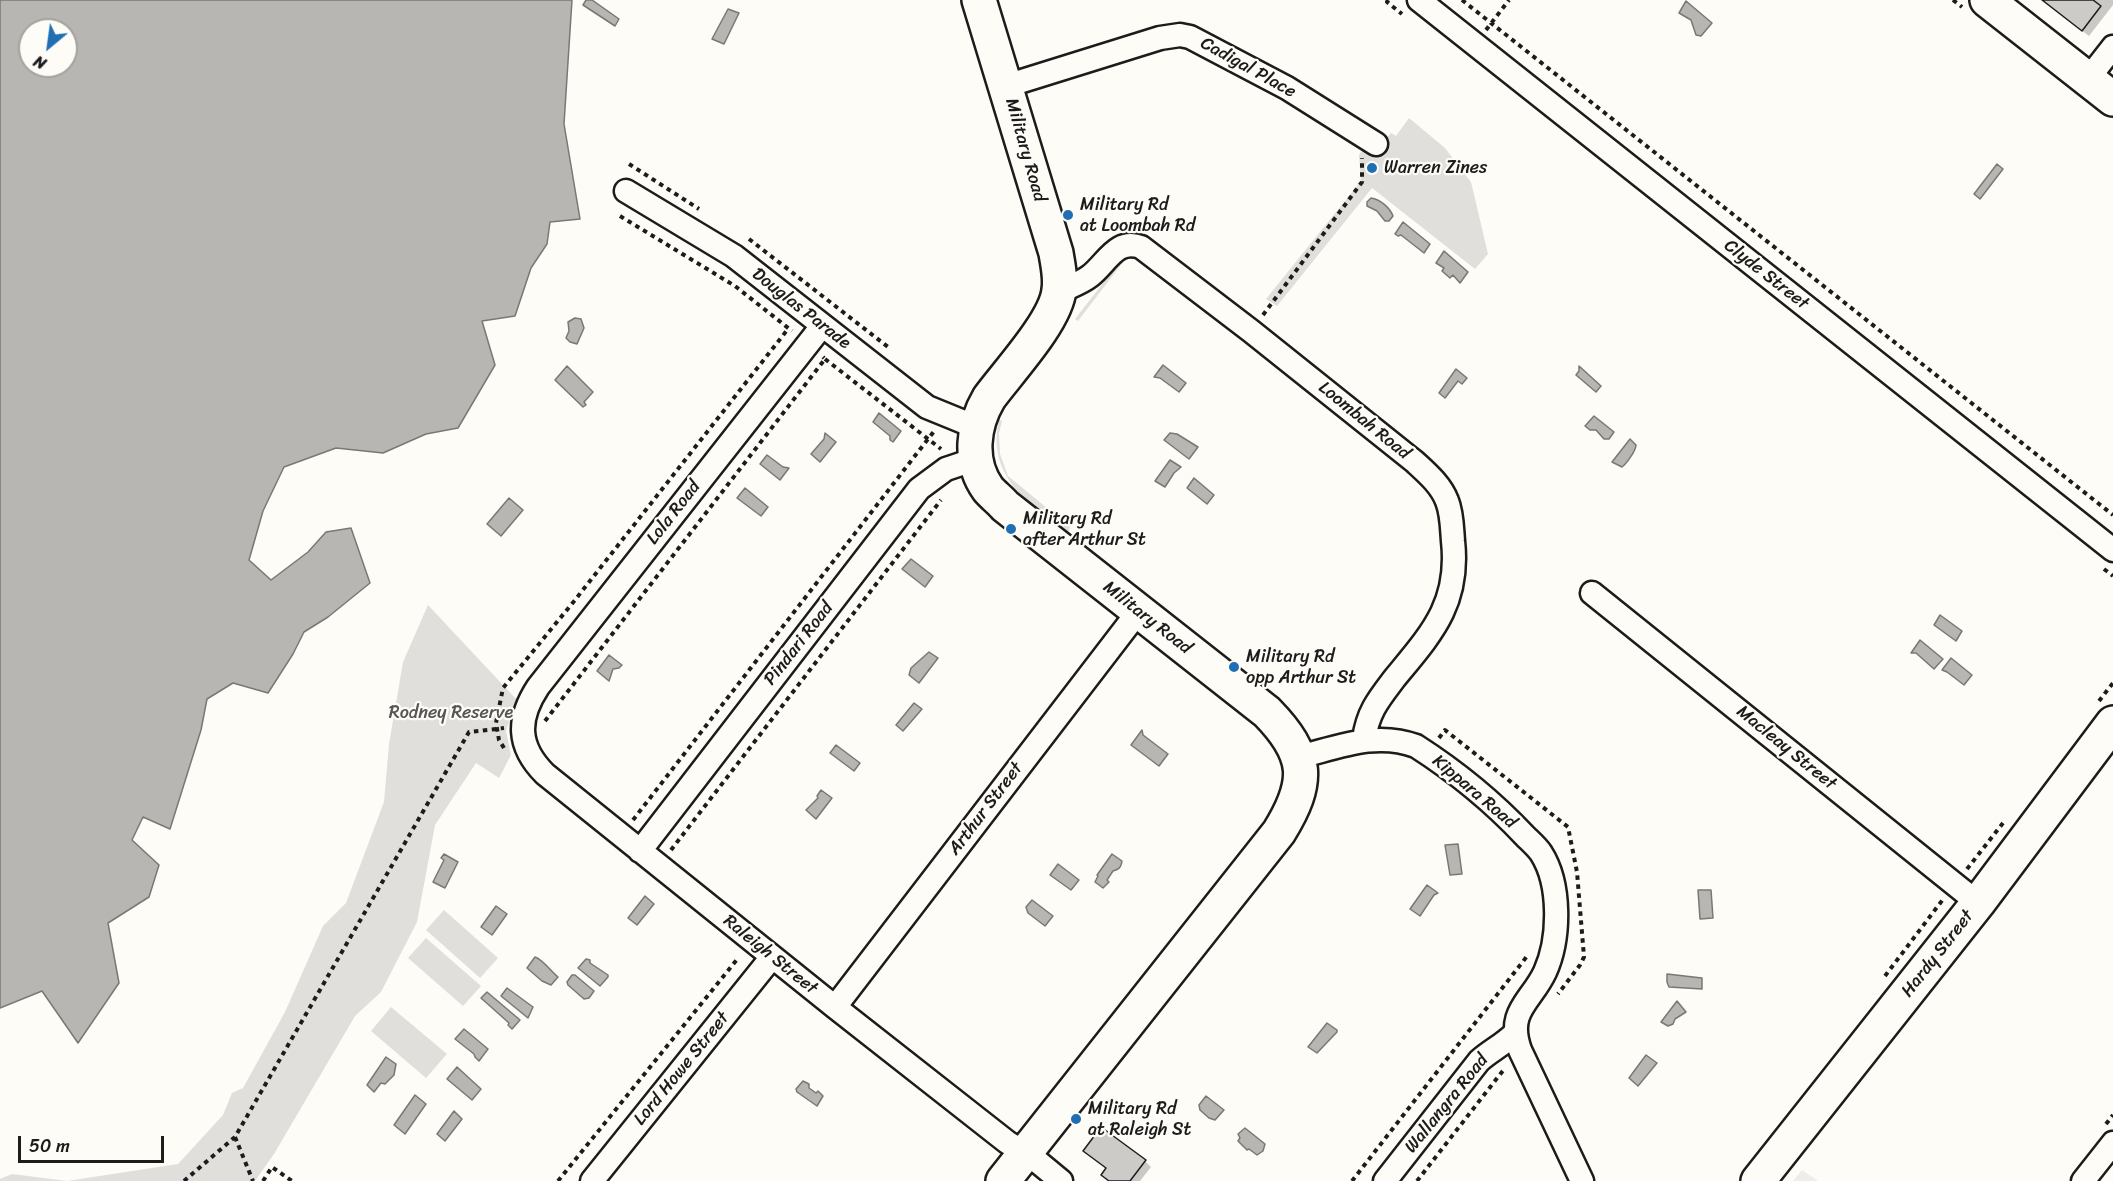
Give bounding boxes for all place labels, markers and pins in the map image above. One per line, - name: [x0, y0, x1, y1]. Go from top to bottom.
- place label: Warren Zines: [1384, 157, 1487, 179]
- marker: Warren Zines: [1365, 161, 1379, 175]
- place label: Military Rd at Loombah Rd: [1080, 194, 1195, 236]
- marker: Military Rd at Loombah Rd: [1061, 208, 1075, 222]
- place label: Military Rd after Arthur St: [1023, 508, 1146, 550]
- marker: Military Rd after Arthur St: [1004, 522, 1018, 536]
- place label: Military Rd opp Arthur St: [1246, 646, 1356, 688]
- marker: Military Rd opp Arthur St: [1227, 660, 1241, 674]
- place label: Military Rd at Raleigh St: [1088, 1098, 1191, 1140]
- marker: Military Rd at Raleigh St: [1069, 1112, 1083, 1126]

